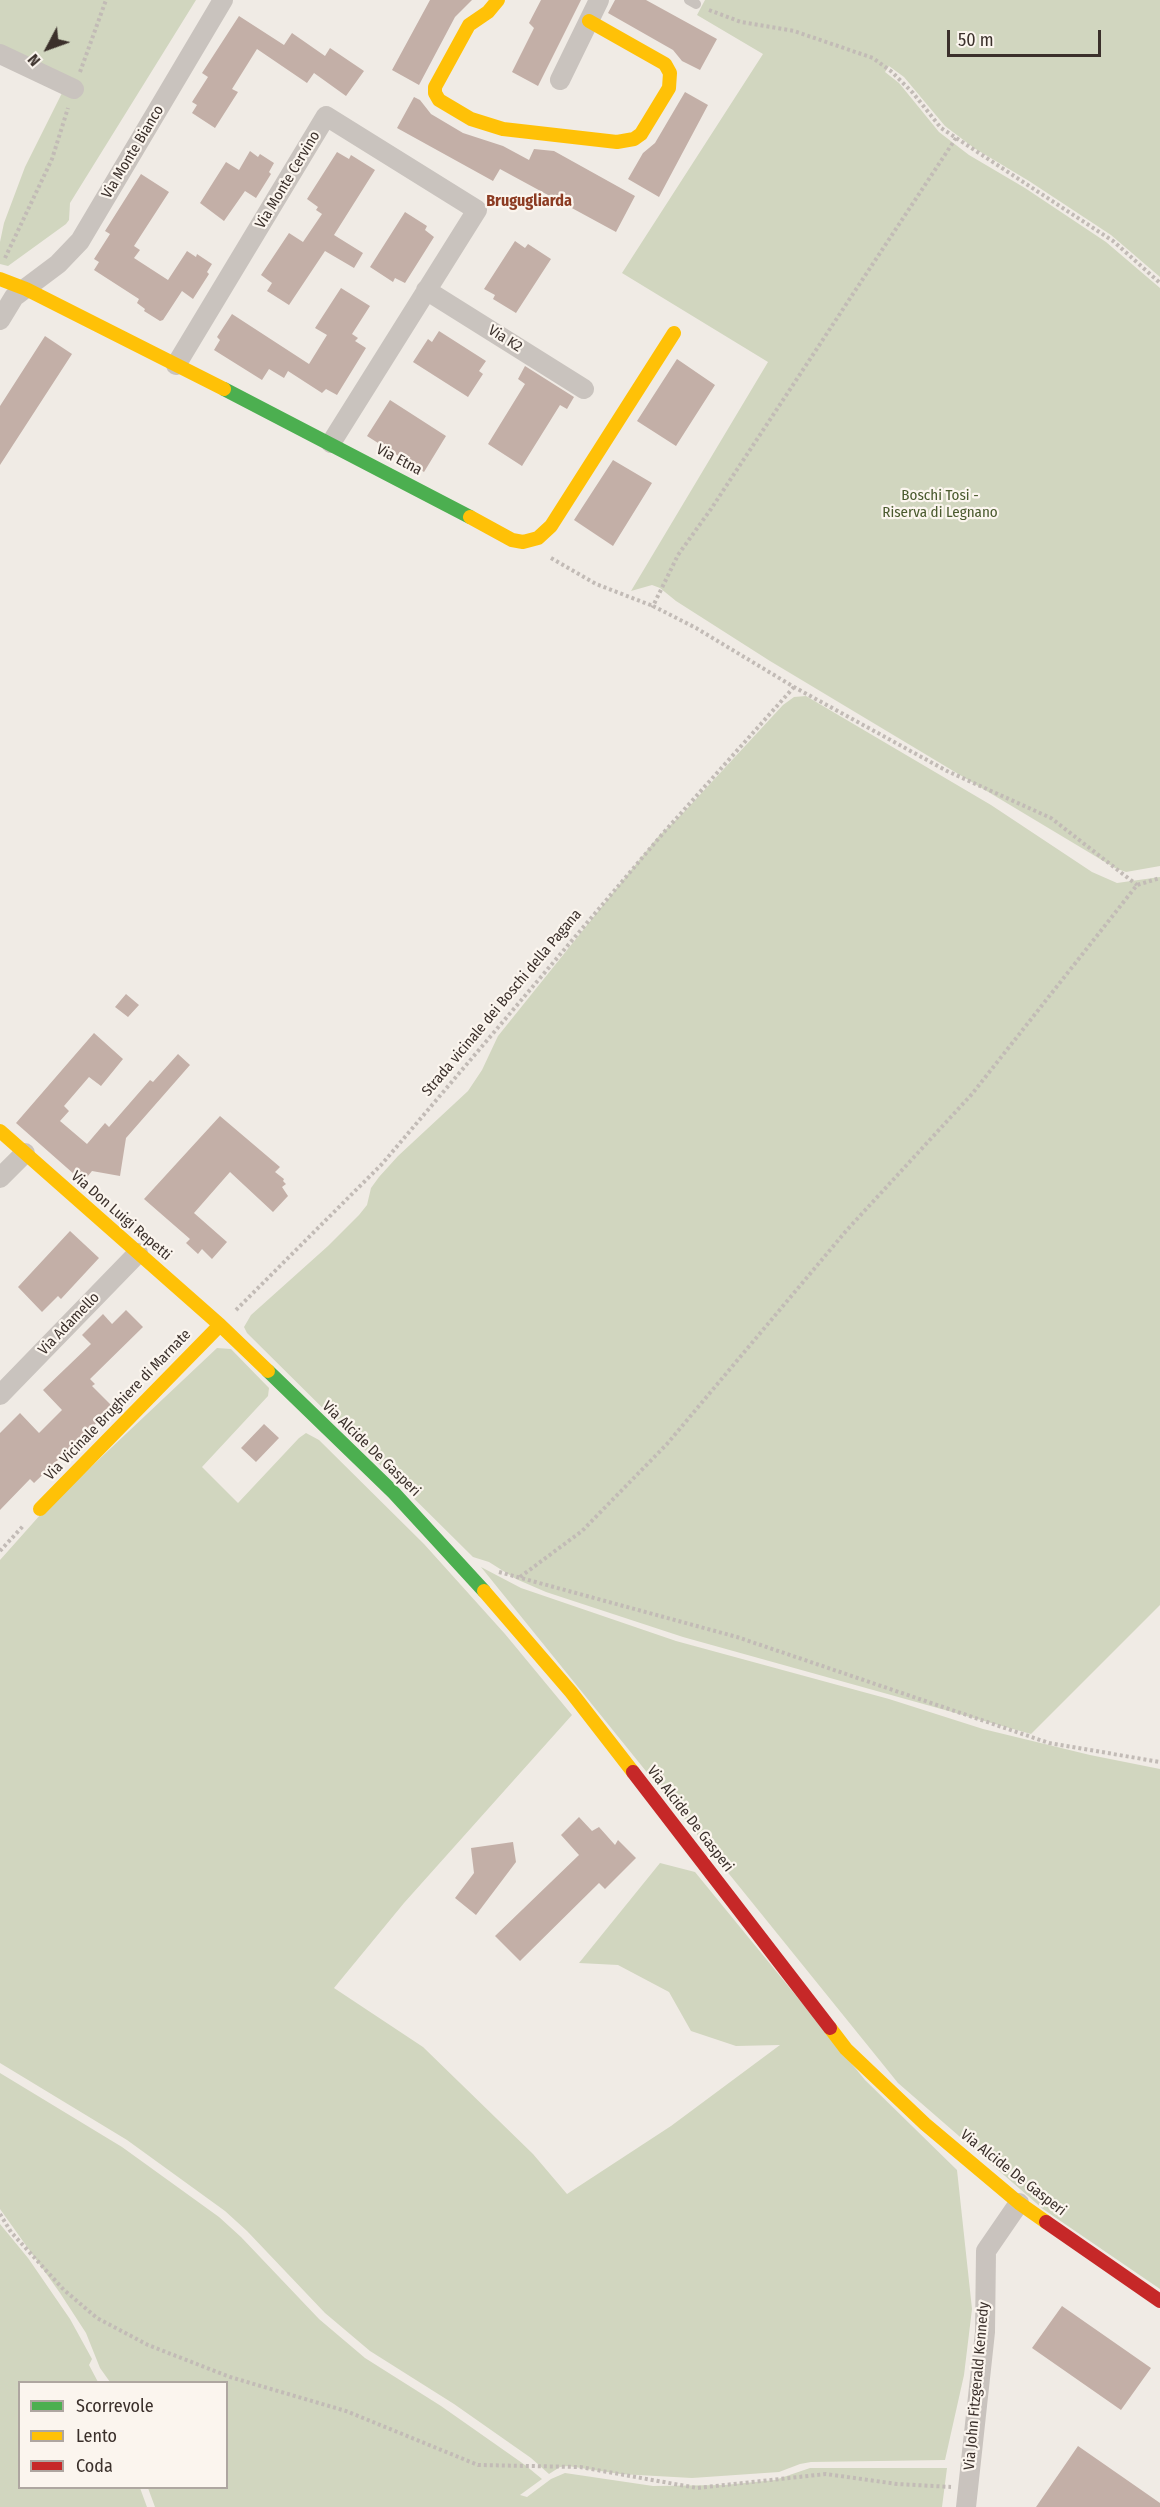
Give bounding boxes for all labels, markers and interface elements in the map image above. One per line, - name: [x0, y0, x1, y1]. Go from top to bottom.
- north arrow: [18, 18, 78, 78]
- scale bar: [950, 18, 1104, 56]
- text: 50 m: [958, 29, 994, 51]
- text: N: [24, 50, 44, 70]
- street label: Via Monte Bianco: [98, 102, 168, 202]
- street label: Via Monte Cervino: [252, 128, 324, 232]
- district label: Brugugliarda: [486, 192, 572, 212]
- street label: Via K2: [485, 322, 525, 356]
- street label: Via Etna: [373, 440, 425, 480]
- park label: Boschi Tosi - Riserva di Legnano: [882, 487, 998, 522]
- street label: Strada vicinale dei Boschi della Pagana: [418, 906, 586, 1100]
- street label: Via Don Luigi Repetti: [67, 1168, 175, 1264]
- street label: Via Adamello: [35, 1289, 103, 1359]
- street label: Via Vicinale Brughiere di Marnate: [41, 1326, 195, 1484]
- street label: Via Alcide De Gasperi: [318, 1398, 424, 1500]
- street label: Via Alcide De Gasperi: [643, 1762, 737, 1876]
- street label: Via Alcide De Gasperi: [956, 2126, 1070, 2220]
- street label: Via John Fitzgerald Kennedy: [961, 2301, 993, 2471]
- legend: [18, 2381, 228, 2489]
- text: Scorrevole: [76, 2395, 154, 2417]
- text: Lento: [76, 2425, 117, 2447]
- text: Coda: [76, 2455, 113, 2477]

